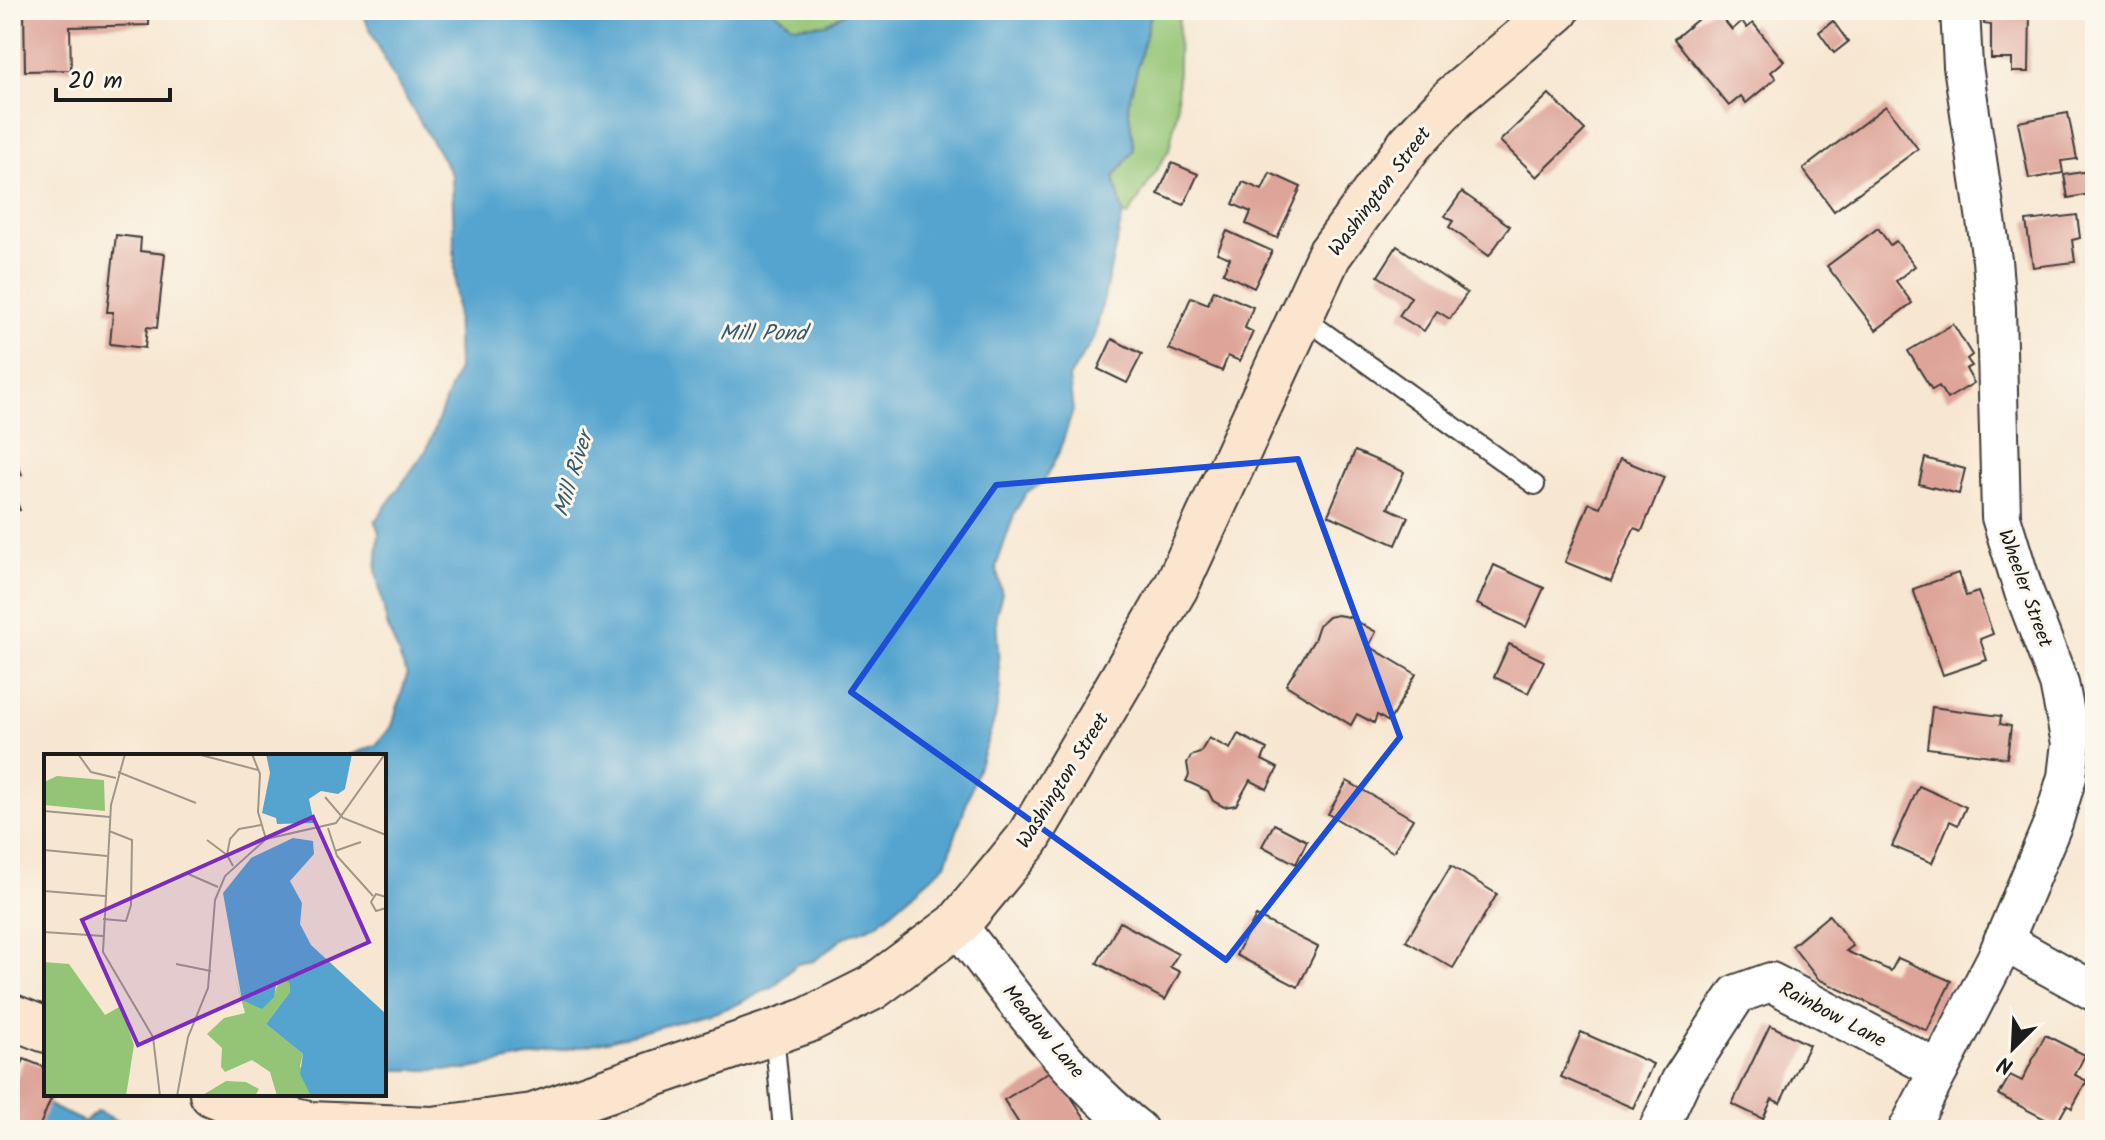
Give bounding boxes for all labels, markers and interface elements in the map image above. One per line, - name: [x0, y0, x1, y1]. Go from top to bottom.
- scale bar: [56, 52, 170, 102]
- text: 20 m: [68, 62, 123, 101]
- street label: Washington Street: [1321, 120, 1440, 264]
- water label: Mill Pond: [720, 317, 811, 352]
- water label: Mill River: [545, 424, 605, 521]
- street label: Wheeler Street: [1988, 525, 2060, 652]
- street label: Washington Street: [1009, 706, 1119, 855]
- inset map: [44, 754, 386, 1096]
- street label: Rainbow Lane: [1773, 974, 1891, 1057]
- street label: Meadow Lane: [993, 978, 1092, 1086]
- north arrow: [1973, 1008, 2053, 1088]
- text: N: [1992, 1045, 2019, 1083]

